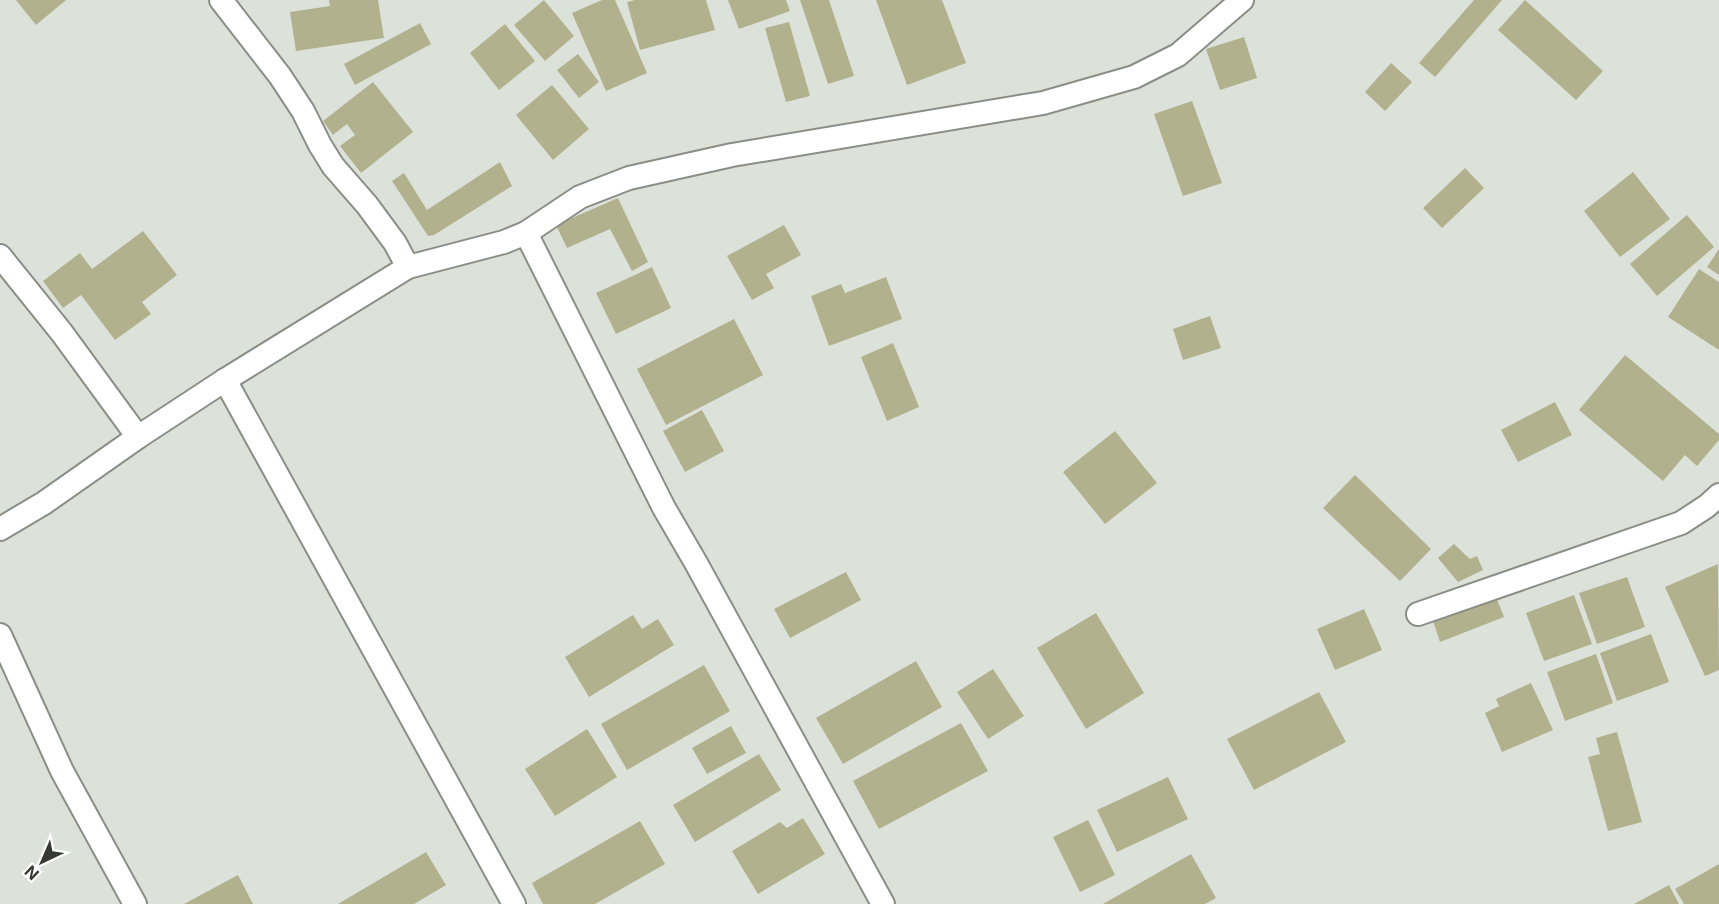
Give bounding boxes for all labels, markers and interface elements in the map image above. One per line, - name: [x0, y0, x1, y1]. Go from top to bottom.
- north arrow: [12, 832, 72, 892]
- text: N: [20, 861, 43, 884]

